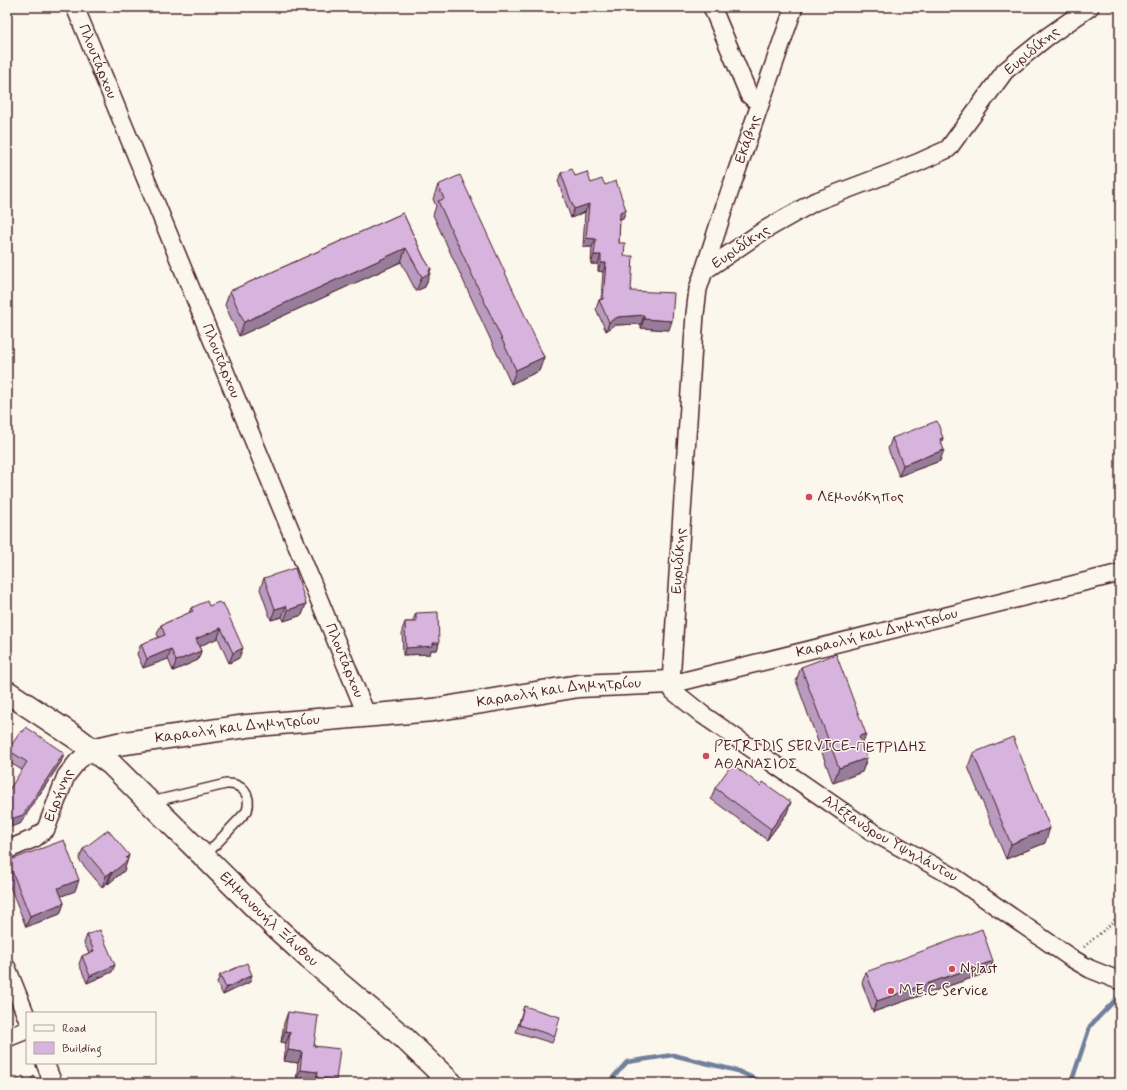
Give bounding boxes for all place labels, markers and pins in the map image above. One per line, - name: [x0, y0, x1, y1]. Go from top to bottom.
- place label: Λεμονόκηπος: [817, 487, 904, 507]
- marker: Λεμονόκηπος: [804, 492, 814, 502]
- place label: PETRIDIS SERVICE-ΠΕΤΡΙΔΗΣ ΑΘΑΝΑΣΙΟΣ: [714, 737, 927, 774]
- marker: PETRIDIS SERVICE-ΠΕΤΡΙΔΗΣ ΑΘΑΝΑΣΙΟΣ: [701, 751, 711, 761]
- place label: Nplast: [960, 959, 998, 979]
- marker: Nplast: [947, 964, 957, 974]
- place label: M.E.C Service: [899, 981, 988, 1001]
- marker: M.E.C Service: [886, 986, 896, 996]

